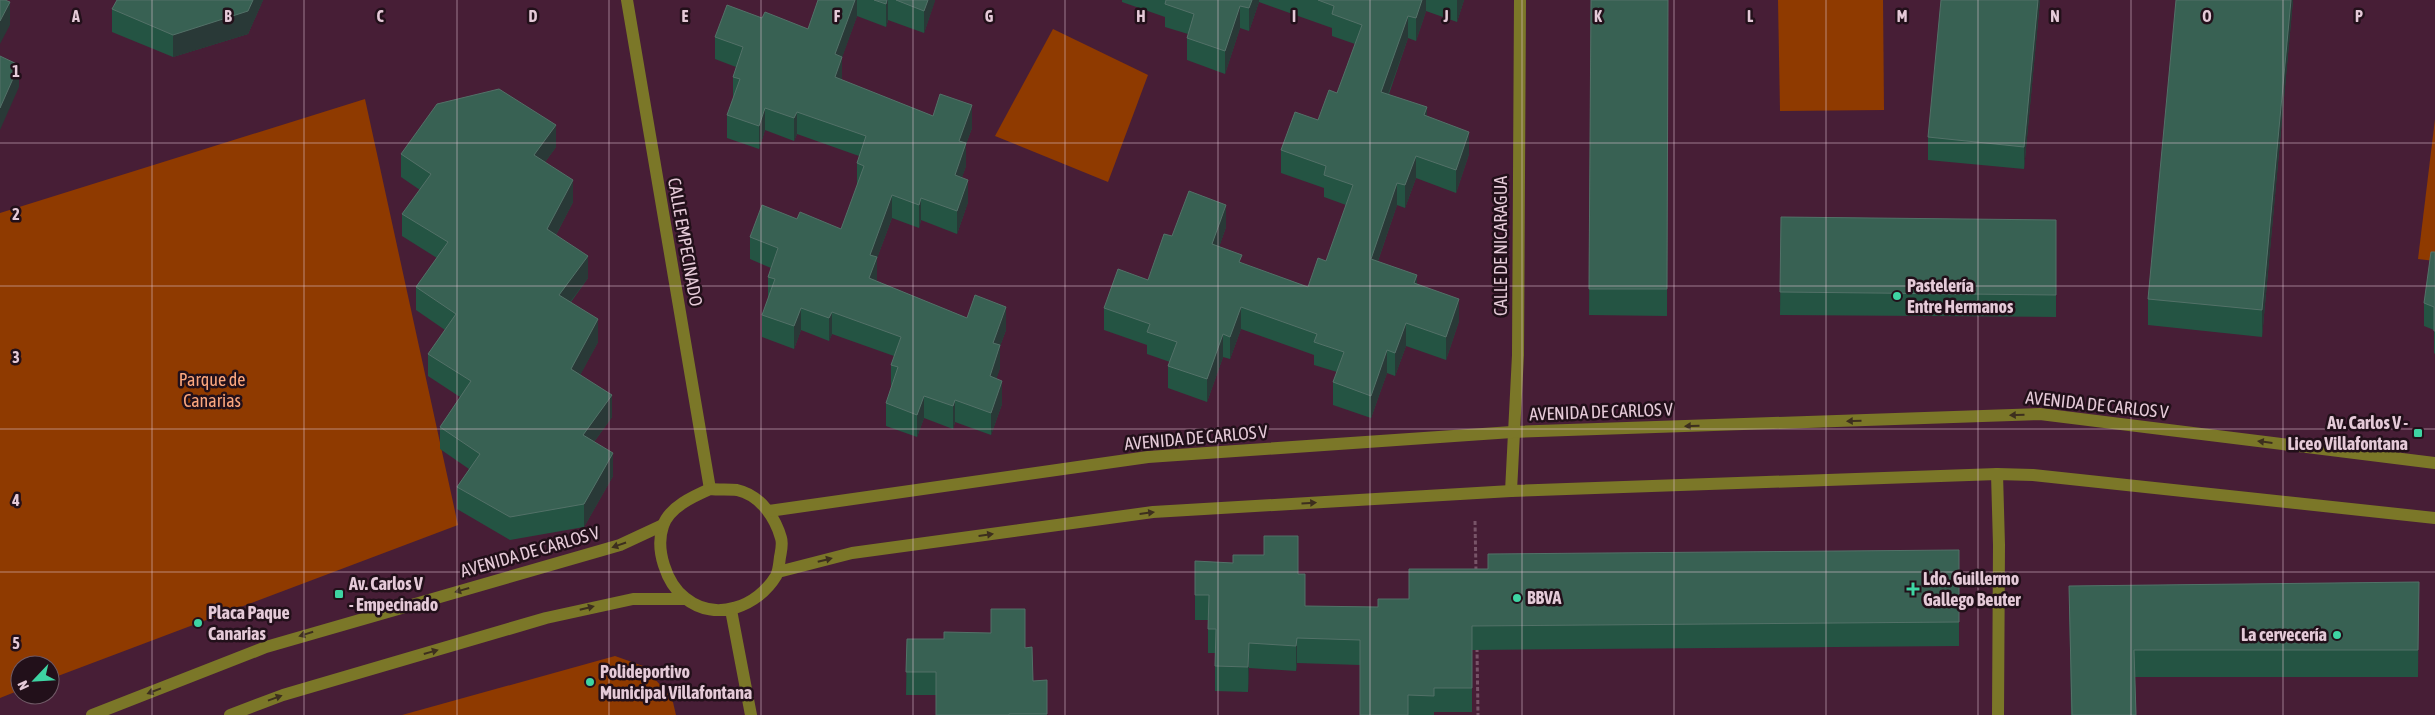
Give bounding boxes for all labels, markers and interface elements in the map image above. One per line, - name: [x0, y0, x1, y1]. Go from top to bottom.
- text: A: [71, 7, 80, 25]
- text: B: [224, 7, 232, 25]
- text: C: [376, 7, 384, 25]
- text: D: [529, 7, 538, 25]
- text: E: [682, 7, 689, 25]
- text: F: [834, 7, 841, 25]
- text: G: [985, 7, 994, 25]
- text: H: [1136, 7, 1146, 25]
- text: I: [1292, 7, 1296, 25]
- text: J: [1442, 7, 1449, 25]
- text: K: [1594, 7, 1602, 25]
- text: L: [1747, 7, 1754, 25]
- text: M: [1897, 7, 1907, 25]
- text: N: [2050, 7, 2060, 25]
- text: O: [2202, 7, 2212, 25]
- text: P: [2355, 7, 2363, 25]
- text: 1: [12, 62, 20, 80]
- street label: CALLE EMPECINADO: [664, 176, 707, 308]
- street label: CALLE DE NICARAGUA: [1490, 176, 1511, 316]
- text: 2: [12, 205, 20, 223]
- place label: Pastelería Entre Hermanos: [1907, 275, 2014, 317]
- marker: Pastelería Entre Hermanos: [1891, 290, 1903, 302]
- text: 3: [12, 348, 20, 366]
- park label: Parque de Canarias: [179, 369, 245, 411]
- street label: AVENIDA DE CARLOS V: [2025, 387, 2170, 422]
- street label: AVENIDA DE CARLOS V: [1529, 398, 1673, 425]
- one-way arrow: [2009, 411, 2025, 419]
- place label: Av. Carlos V - Liceo Villafontana: [2288, 412, 2408, 454]
- one-way arrow: [1846, 417, 1862, 425]
- street label: AVENIDA DE CARLOS V: [1124, 421, 1269, 454]
- one-way arrow: [1684, 423, 1700, 431]
- marker: Av. Carlos V - Liceo Villafontana: [2412, 427, 2424, 439]
- one-way arrow: [2257, 438, 2273, 446]
- text: 4: [11, 491, 20, 509]
- one-way arrow: [1301, 498, 1317, 506]
- one-way arrow: [1139, 509, 1155, 517]
- street label: AVENIDA DE CARLOS V: [458, 522, 602, 581]
- one-way arrow: [978, 530, 994, 538]
- one-way arrow: [611, 542, 626, 549]
- one-way arrow: [818, 555, 833, 563]
- place label: Ldo. Guillermo Gallego Beuter: [1923, 568, 2021, 610]
- place label: Av. Carlos V - Empecinado: [348, 573, 438, 615]
- marker: Ldo. Guillermo Gallego Beuter: [1907, 583, 1919, 595]
- one-way arrow: [455, 586, 470, 594]
- place label: BBVA: [1527, 587, 1562, 608]
- marker: Av. Carlos V - Empecinado: [333, 588, 345, 600]
- marker: BBVA: [1511, 592, 1523, 604]
- place label: Placa Paque Canarias: [208, 602, 290, 644]
- one-way arrow: [580, 604, 595, 612]
- marker: Placa Paque Canarias: [192, 617, 204, 629]
- place label: La cervecería: [2241, 624, 2327, 645]
- marker: La cervecería: [2331, 629, 2343, 641]
- one-way arrow: [299, 631, 314, 639]
- text: 5: [12, 634, 20, 652]
- one-way arrow: [424, 647, 439, 655]
- north arrow: [10, 655, 60, 705]
- place label: Polideportivo Municipal Villafontana: [600, 661, 752, 703]
- marker: Polideportivo Municipal Villafontana: [584, 676, 596, 688]
- text: N: [14, 678, 32, 693]
- one-way arrow: [147, 687, 161, 695]
- one-way arrow: [268, 694, 283, 702]

